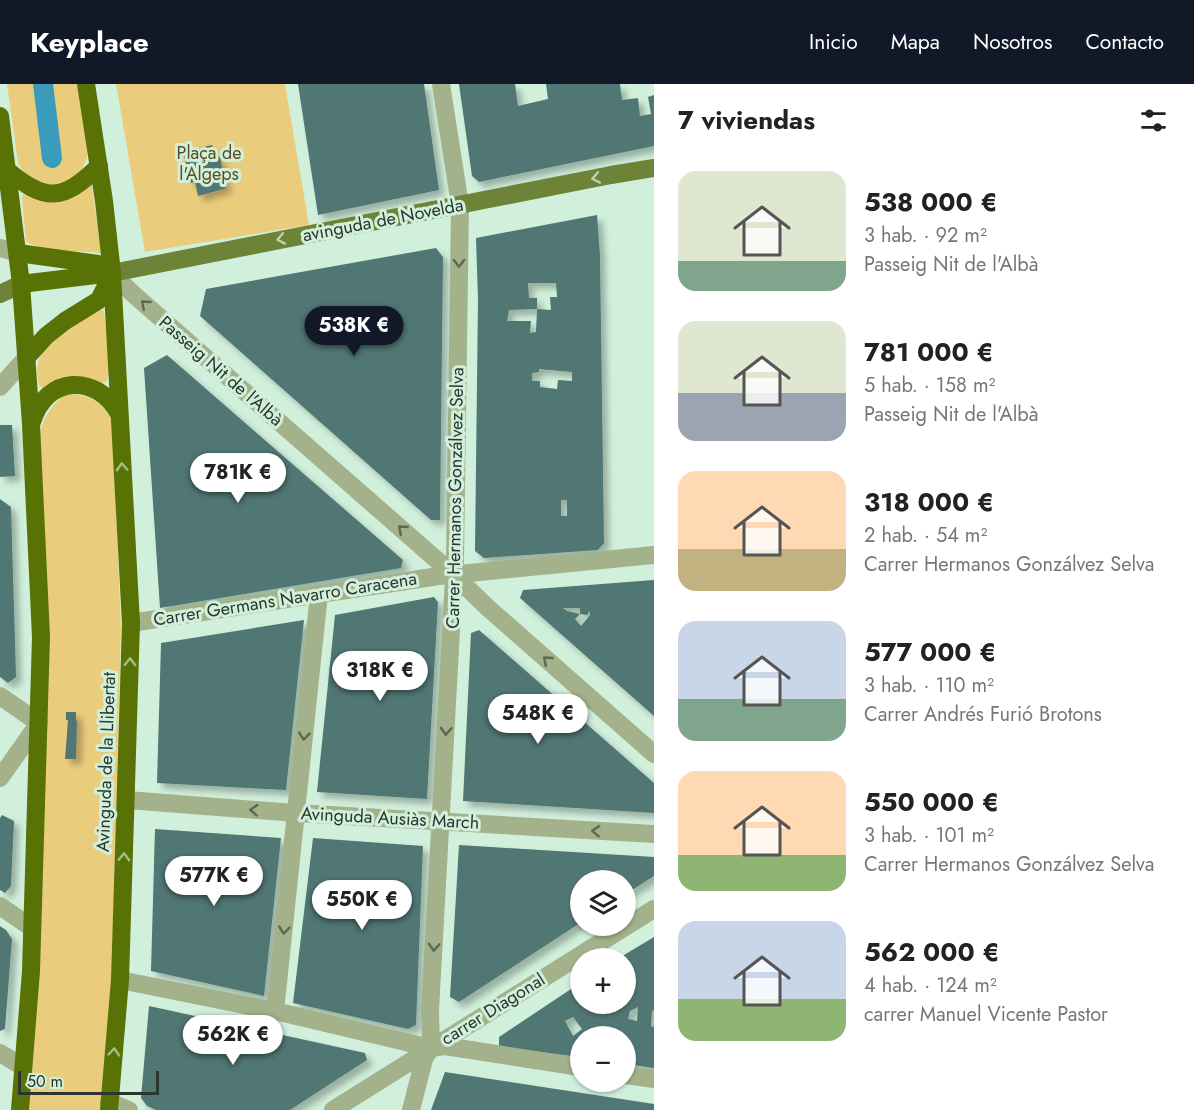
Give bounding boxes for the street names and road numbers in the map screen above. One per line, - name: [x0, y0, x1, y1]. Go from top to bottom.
- street label: avinguda de Novelda: [300, 192, 466, 248]
- street label: Passeig Nit de l'Albà: [153, 310, 289, 432]
- street label: Carrer Hermanos Gonzálvez Selva: [440, 367, 470, 629]
- street label: Carrer Germans Navarro Caracena: [151, 565, 419, 633]
- street label: Avinguda de la Llibertat: [90, 671, 122, 852]
- street label: Avinguda Ausiàs March: [300, 800, 480, 836]
- street label: carrer Diagonal: [436, 967, 550, 1051]

